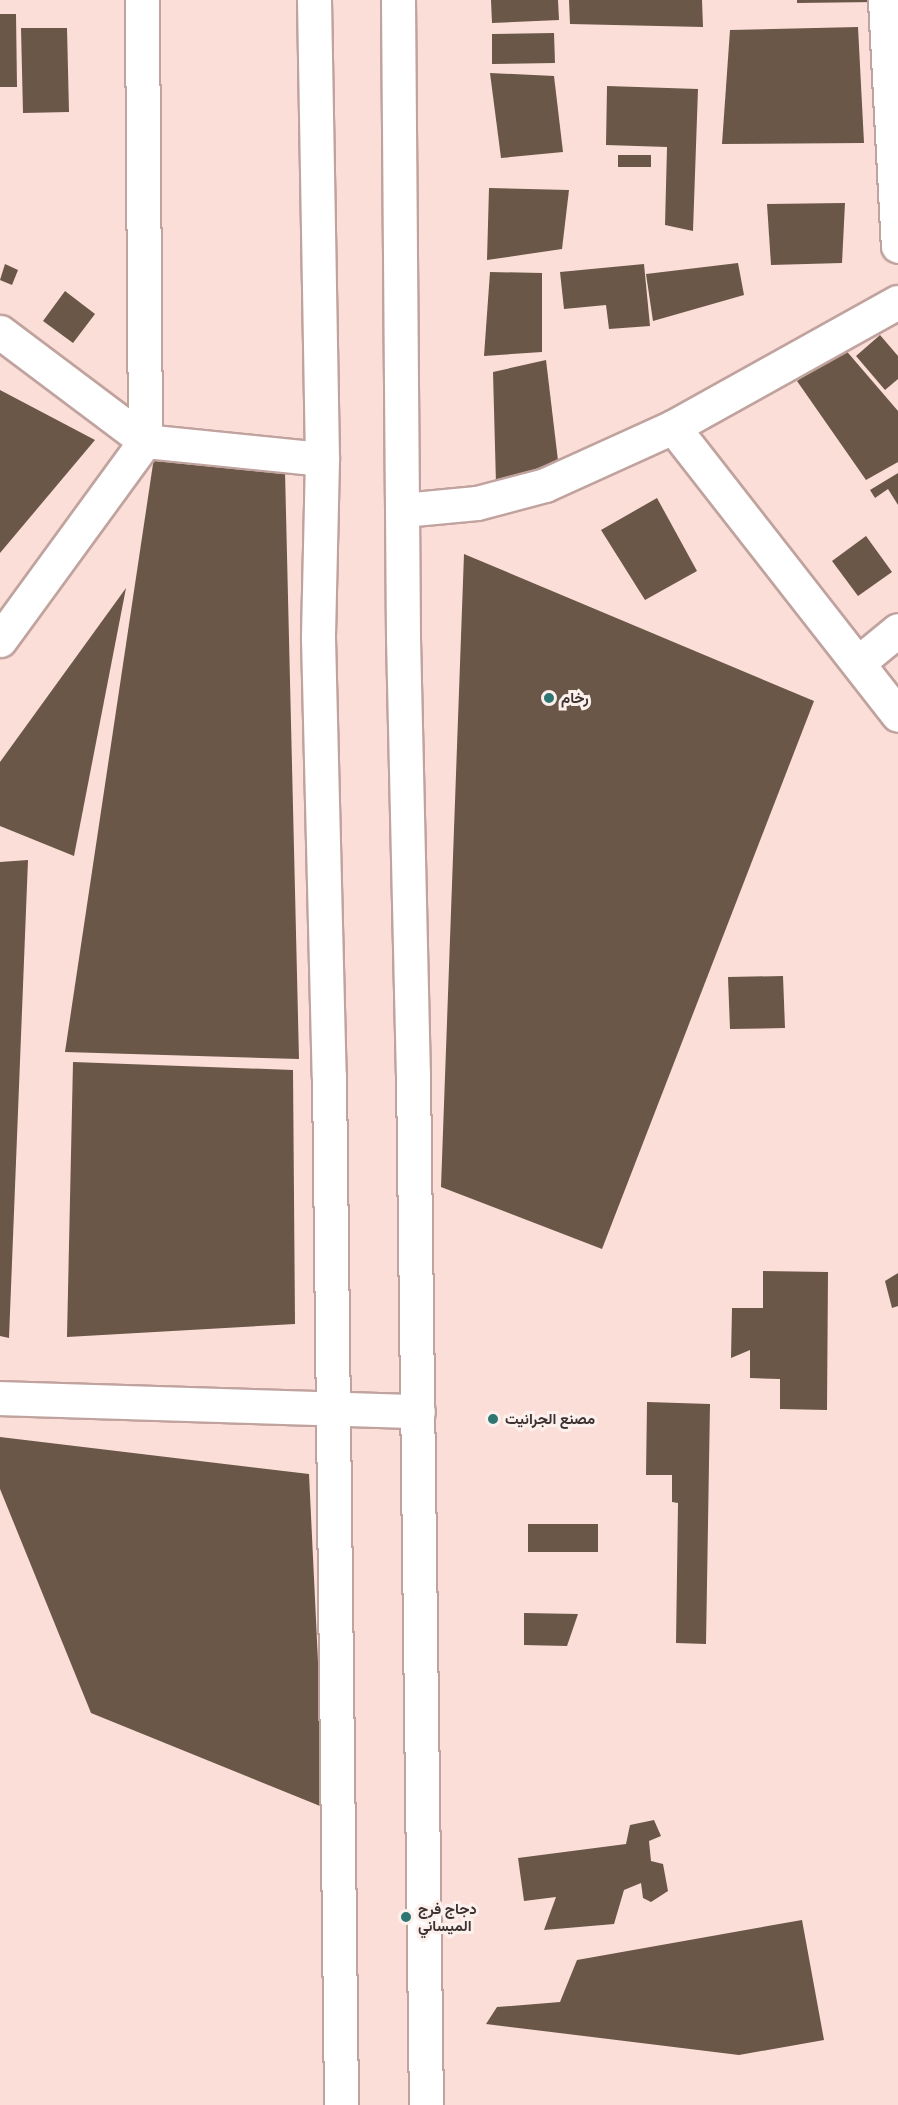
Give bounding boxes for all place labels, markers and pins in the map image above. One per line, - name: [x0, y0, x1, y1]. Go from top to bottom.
- place label: رخام: [561, 689, 589, 707]
- marker: رخام: [542, 691, 556, 705]
- place label: مصنع الجرانيت: [505, 1410, 595, 1428]
- marker: مصنع الجرانيت: [486, 1412, 500, 1426]
- place label: دجاج فرج الميساني: [418, 1899, 477, 1934]
- marker: دجاج فرج الميساني: [399, 1910, 413, 1924]

